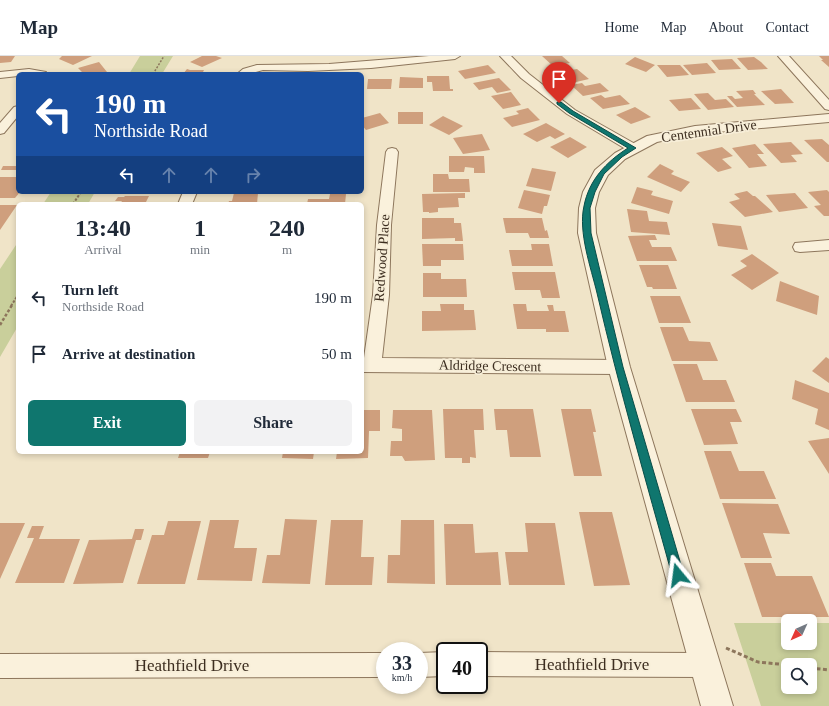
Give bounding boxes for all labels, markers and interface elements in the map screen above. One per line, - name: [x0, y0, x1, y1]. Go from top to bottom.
- text: Map: [20, 17, 58, 38]
- text: Home: [605, 20, 639, 35]
- text: Map: [661, 20, 686, 35]
- text: About: [708, 20, 743, 35]
- text: Contact: [765, 20, 809, 35]
- pin: [542, 62, 576, 103]
- icon: arrive: [548, 68, 570, 90]
- icon: left: [28, 88, 80, 140]
- text: 190 m: [94, 88, 166, 119]
- street label: Centennial Drive: [660, 117, 758, 145]
- text: Northside Road: [94, 121, 207, 141]
- icon: left: [116, 164, 138, 186]
- icon: ahead: [158, 164, 180, 186]
- icon: ahead: [200, 164, 222, 186]
- icon: right: [242, 164, 264, 186]
- street label: Redwood Place: [371, 214, 393, 302]
- text: 13:40: [75, 215, 131, 241]
- text: 1: [194, 215, 206, 241]
- text: 240: [269, 215, 305, 241]
- text: Arrival: [84, 242, 122, 257]
- text: min: [190, 242, 210, 257]
- text: m: [282, 242, 292, 257]
- text: Turn left: [62, 282, 119, 298]
- icon: left: [28, 287, 50, 309]
- text: 190 m: [314, 290, 352, 306]
- text: Northside Road: [62, 299, 144, 314]
- icon: arrive: [28, 343, 50, 365]
- text: Arrive at destination: [62, 346, 195, 362]
- text: 50 m: [322, 346, 352, 362]
- street label: Aldridge Crescent: [439, 358, 541, 374]
- button: Exit: [28, 400, 186, 446]
- button: Share: [194, 400, 352, 446]
- position arrow: [657, 554, 699, 596]
- north arrow: [781, 614, 817, 650]
- map controls: [781, 614, 817, 694]
- speed limit sign: 40: [436, 642, 488, 694]
- text: 33: [392, 652, 412, 674]
- street label: Heathfield Drive: [535, 655, 649, 674]
- street label: Heathfield Drive: [135, 656, 249, 675]
- button: search: [781, 658, 817, 694]
- text: km/h: [392, 672, 412, 683]

